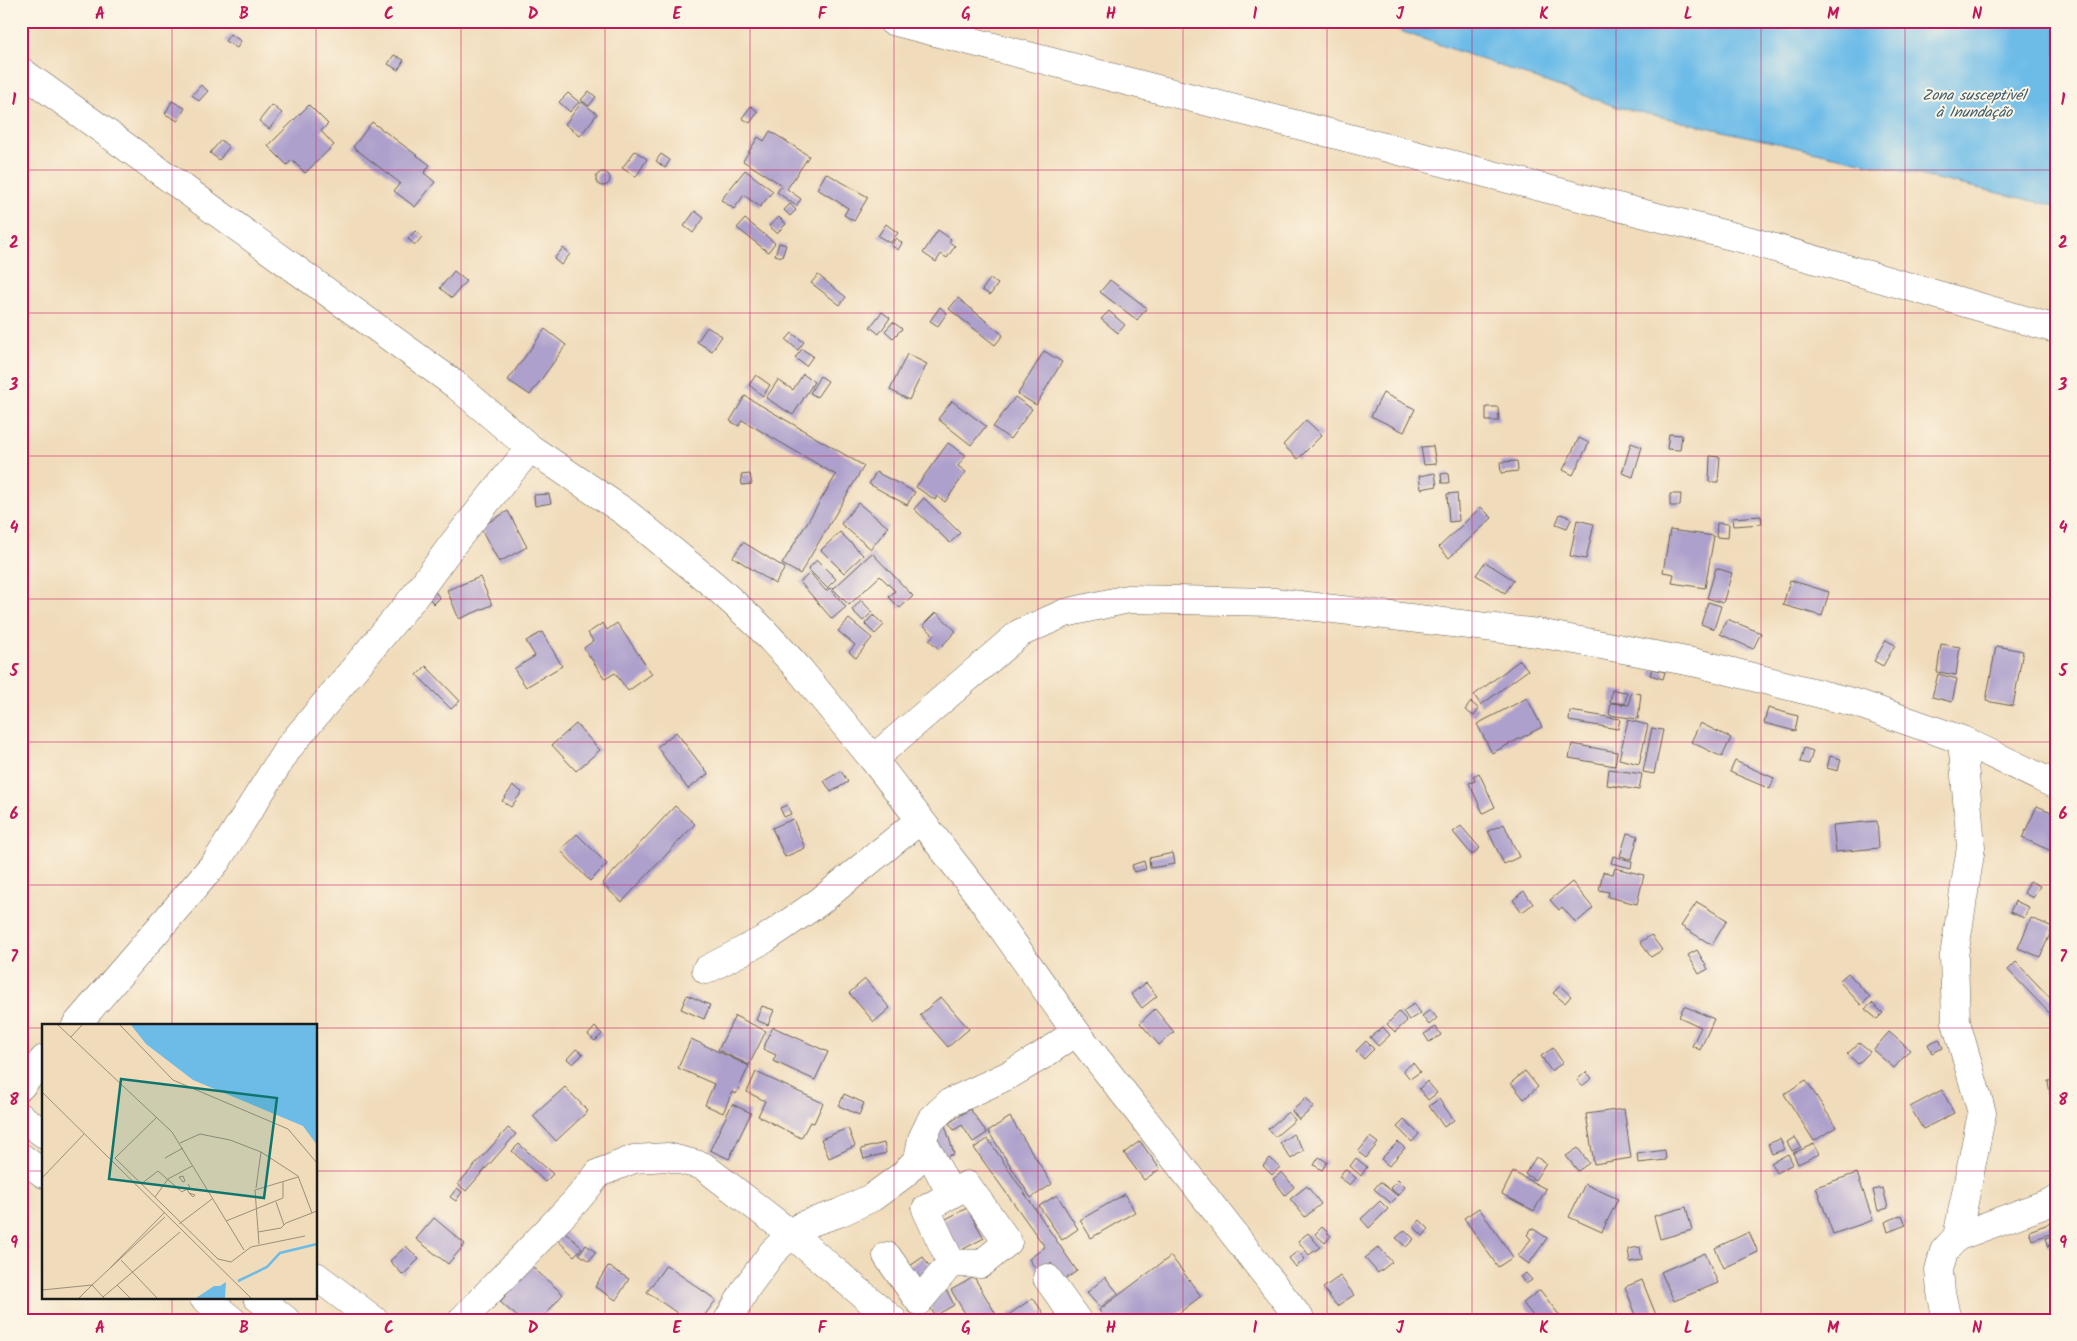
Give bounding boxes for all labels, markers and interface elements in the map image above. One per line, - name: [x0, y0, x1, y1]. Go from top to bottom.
- text: A: [95, 2, 105, 27]
- text: B: [239, 2, 249, 27]
- text: C: [384, 2, 394, 27]
- text: D: [528, 2, 539, 27]
- text: E: [673, 2, 683, 27]
- text: F: [818, 2, 828, 27]
- text: G: [961, 2, 971, 27]
- text: H: [1106, 2, 1116, 27]
- text: I: [1253, 2, 1258, 27]
- text: J: [1396, 2, 1405, 27]
- text: K: [1539, 2, 1549, 27]
- text: L: [1684, 2, 1692, 27]
- text: M: [1827, 2, 1840, 27]
- text: N: [1972, 2, 1982, 27]
- water label: Zona susceptivél à Inundação: [1922, 84, 2029, 125]
- text: 1: [12, 88, 17, 113]
- text: 1: [2061, 88, 2066, 113]
- text: 2: [9, 231, 19, 256]
- text: 2: [2058, 231, 2068, 256]
- text: 3: [9, 373, 19, 398]
- text: 3: [2058, 373, 2068, 398]
- text: 4: [10, 516, 19, 541]
- text: 4: [2059, 516, 2068, 541]
- text: 5: [9, 659, 20, 684]
- text: 5: [2058, 659, 2069, 684]
- text: 6: [10, 802, 19, 827]
- text: 6: [2059, 802, 2068, 827]
- text: 7: [10, 945, 18, 970]
- text: 7: [2059, 945, 2067, 970]
- inset map: [42, 1024, 318, 1298]
- text: 8: [9, 1088, 19, 1113]
- text: 8: [2058, 1088, 2068, 1113]
- text: 9: [10, 1231, 18, 1256]
- text: 9: [2059, 1231, 2067, 1256]
- text: A: [95, 1316, 105, 1341]
- text: B: [239, 1316, 249, 1341]
- text: C: [384, 1316, 394, 1341]
- text: D: [528, 1316, 539, 1341]
- text: E: [673, 1316, 683, 1341]
- text: F: [818, 1316, 828, 1341]
- text: G: [961, 1316, 971, 1341]
- text: H: [1106, 1316, 1116, 1341]
- text: I: [1253, 1316, 1258, 1341]
- text: J: [1396, 1316, 1405, 1341]
- text: K: [1539, 1316, 1549, 1341]
- text: L: [1684, 1316, 1692, 1341]
- text: M: [1827, 1316, 1840, 1341]
- text: N: [1972, 1316, 1982, 1341]

